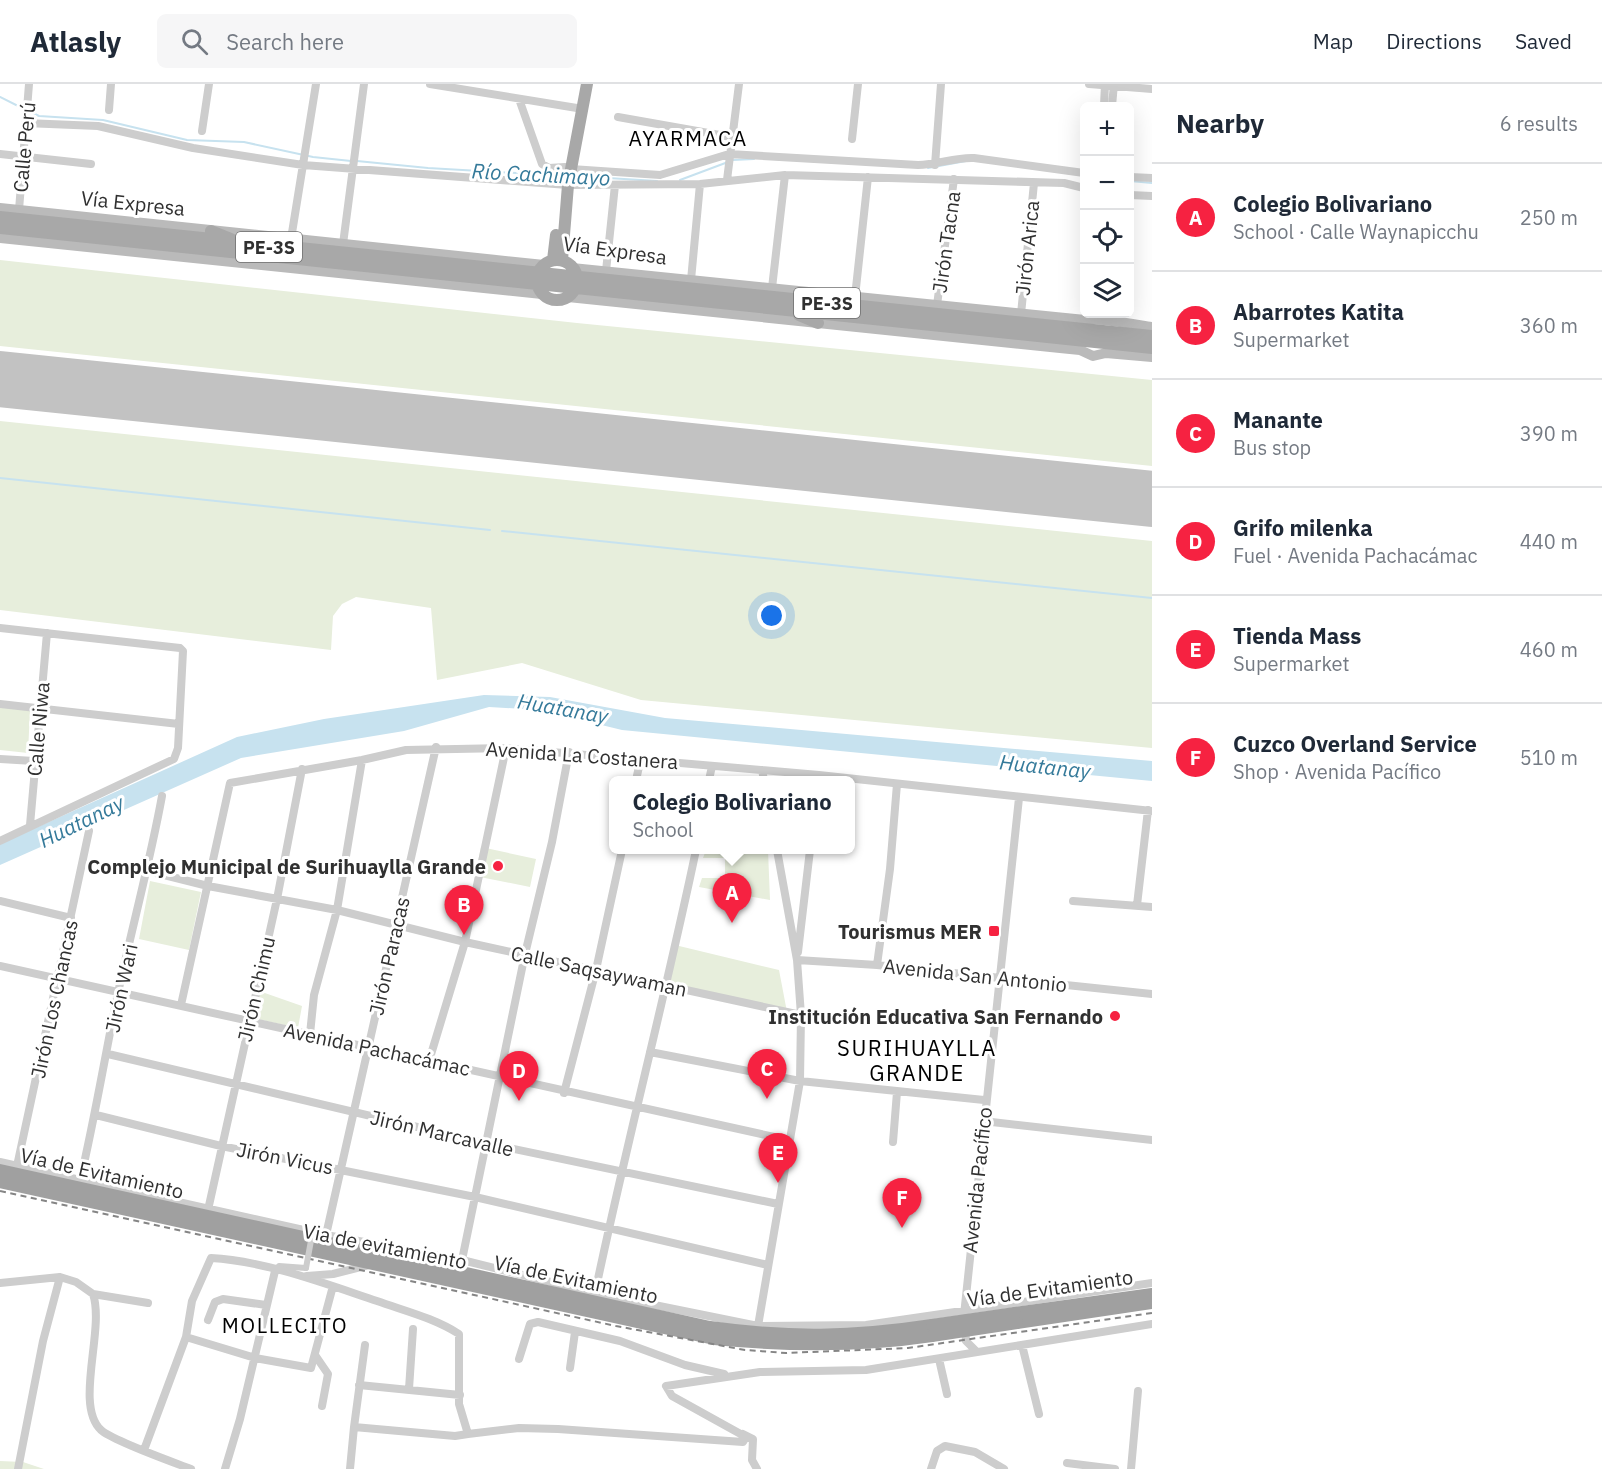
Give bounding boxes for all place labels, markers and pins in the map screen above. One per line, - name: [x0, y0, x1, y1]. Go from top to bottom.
- place label: Complejo Municipal de Surihuaylla Grande: [87, 853, 486, 880]
- marker: Complejo Municipal de Surihuaylla Grande: [491, 859, 505, 873]
- pin: A: [712, 874, 752, 923]
- pin: B: [444, 886, 484, 935]
- place label: Tourismus MER: [838, 918, 982, 945]
- marker: Tourismus MER: [987, 924, 1001, 938]
- place label: Institución Educativa San Fernando: [768, 1003, 1103, 1030]
- marker: Institución Educativa San Fernando: [1108, 1009, 1122, 1023]
- pin: C: [748, 1050, 786, 1099]
- pin: D: [500, 1052, 538, 1101]
- pin: E: [758, 1134, 798, 1183]
- pin: F: [882, 1178, 922, 1228]

